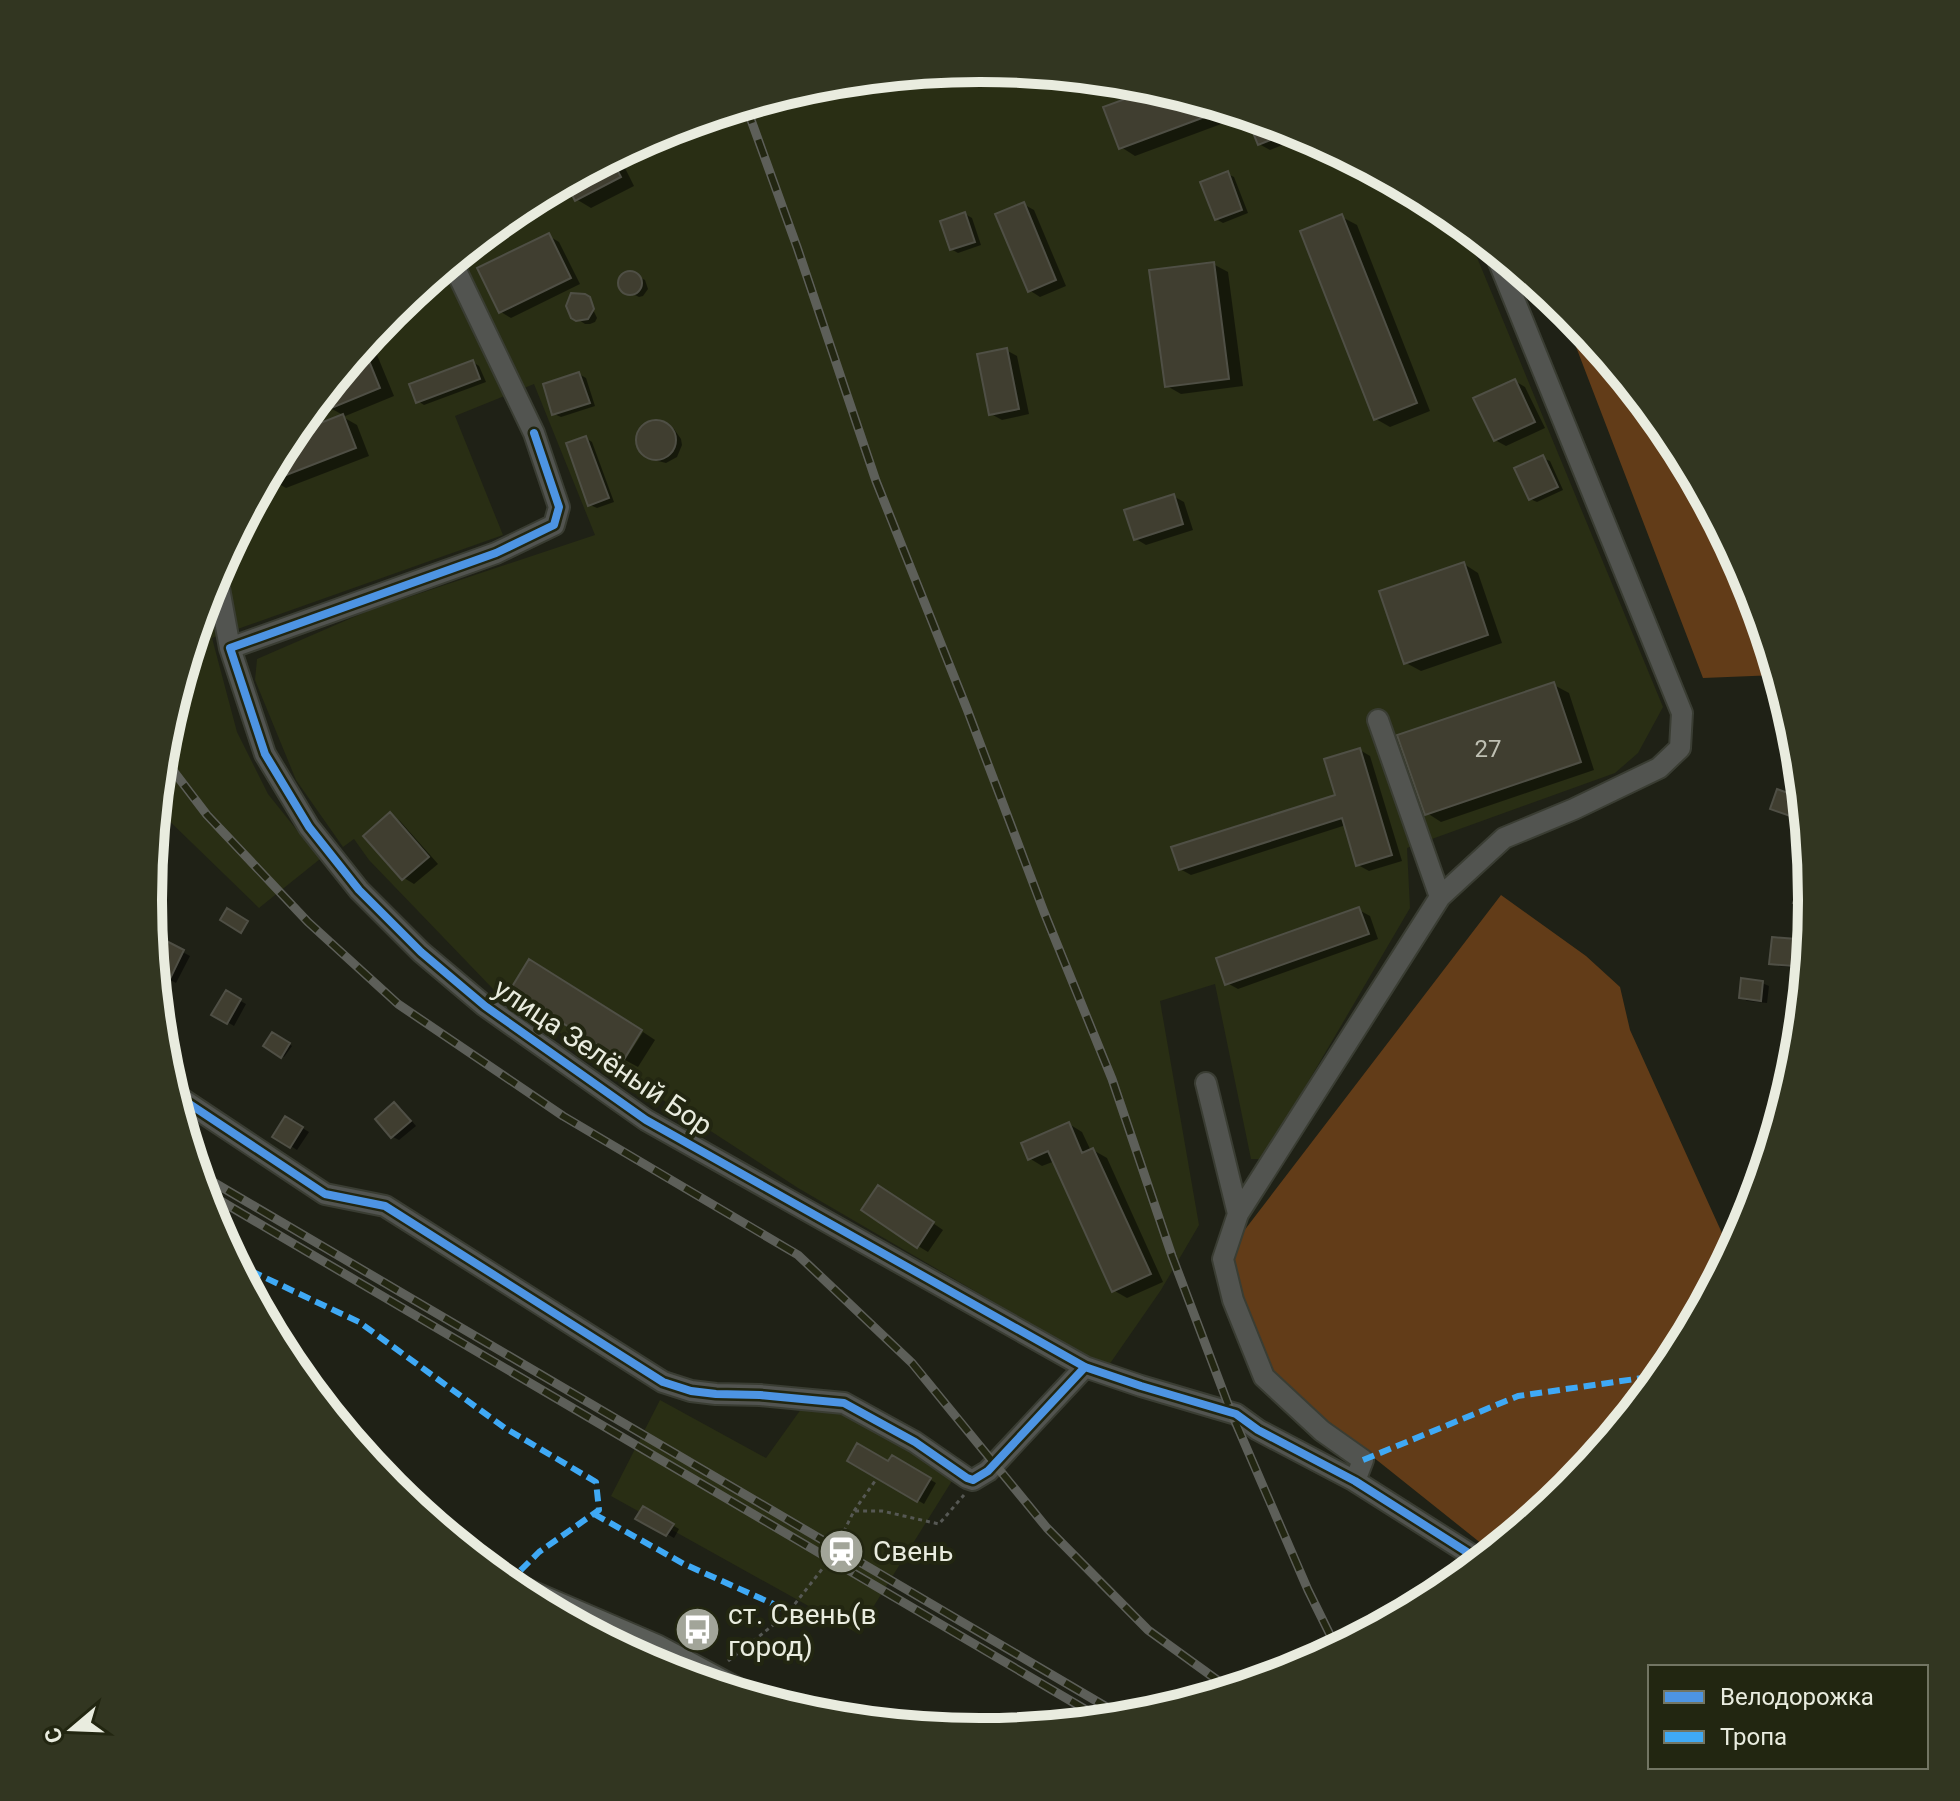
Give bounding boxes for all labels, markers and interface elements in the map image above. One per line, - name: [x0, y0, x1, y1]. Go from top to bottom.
- house number: 27: [1475, 735, 1501, 763]
- street label: улица Зелёный Бор: [487, 972, 719, 1142]
- station icon: Свень: [818, 1527, 866, 1575]
- place label: Свень: [873, 1535, 953, 1568]
- place label: ст. Свень(в город): [728, 1598, 876, 1663]
- bus stop icon: ст. Свень(в город): [673, 1606, 721, 1654]
- legend: [1648, 1665, 1928, 1769]
- text: Велодорожка: [1720, 1683, 1874, 1711]
- north arrow: [32, 1689, 112, 1769]
- text: Тропа: [1720, 1723, 1787, 1751]
- text: С: [39, 1724, 68, 1746]

